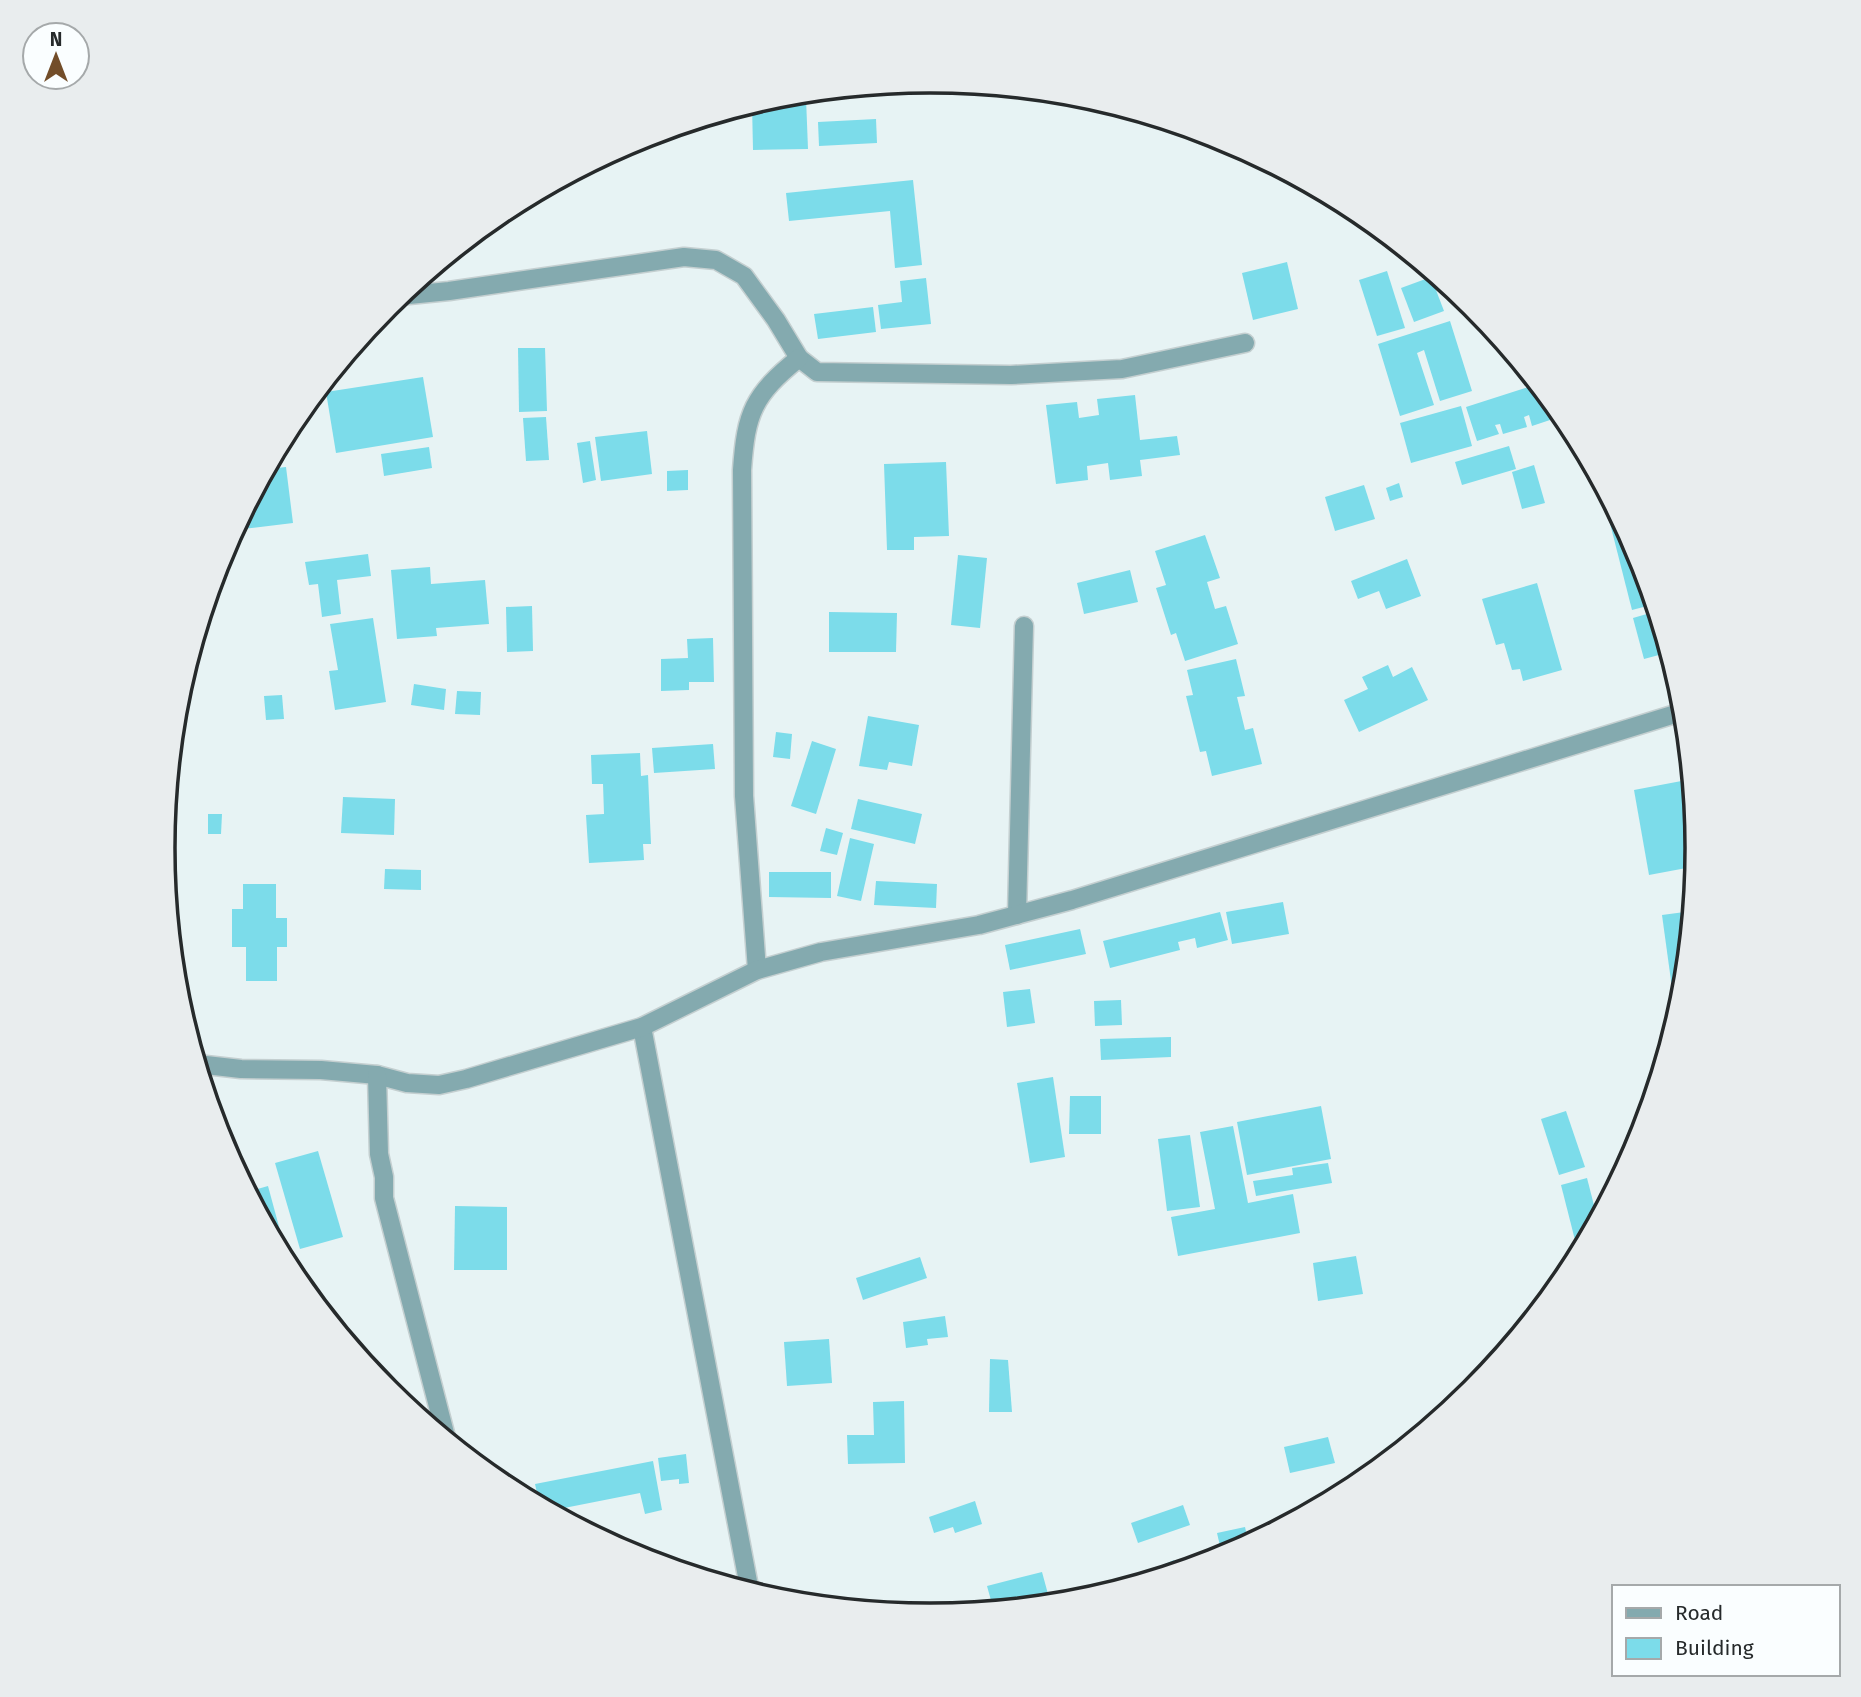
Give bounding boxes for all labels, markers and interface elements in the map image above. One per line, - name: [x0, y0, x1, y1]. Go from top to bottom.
- north arrow: [21, 21, 91, 91]
- text: N: [50, 28, 62, 51]
- legend: [1612, 1585, 1840, 1676]
- text: Road: [1675, 1600, 1723, 1626]
- text: Building: [1675, 1635, 1754, 1661]

